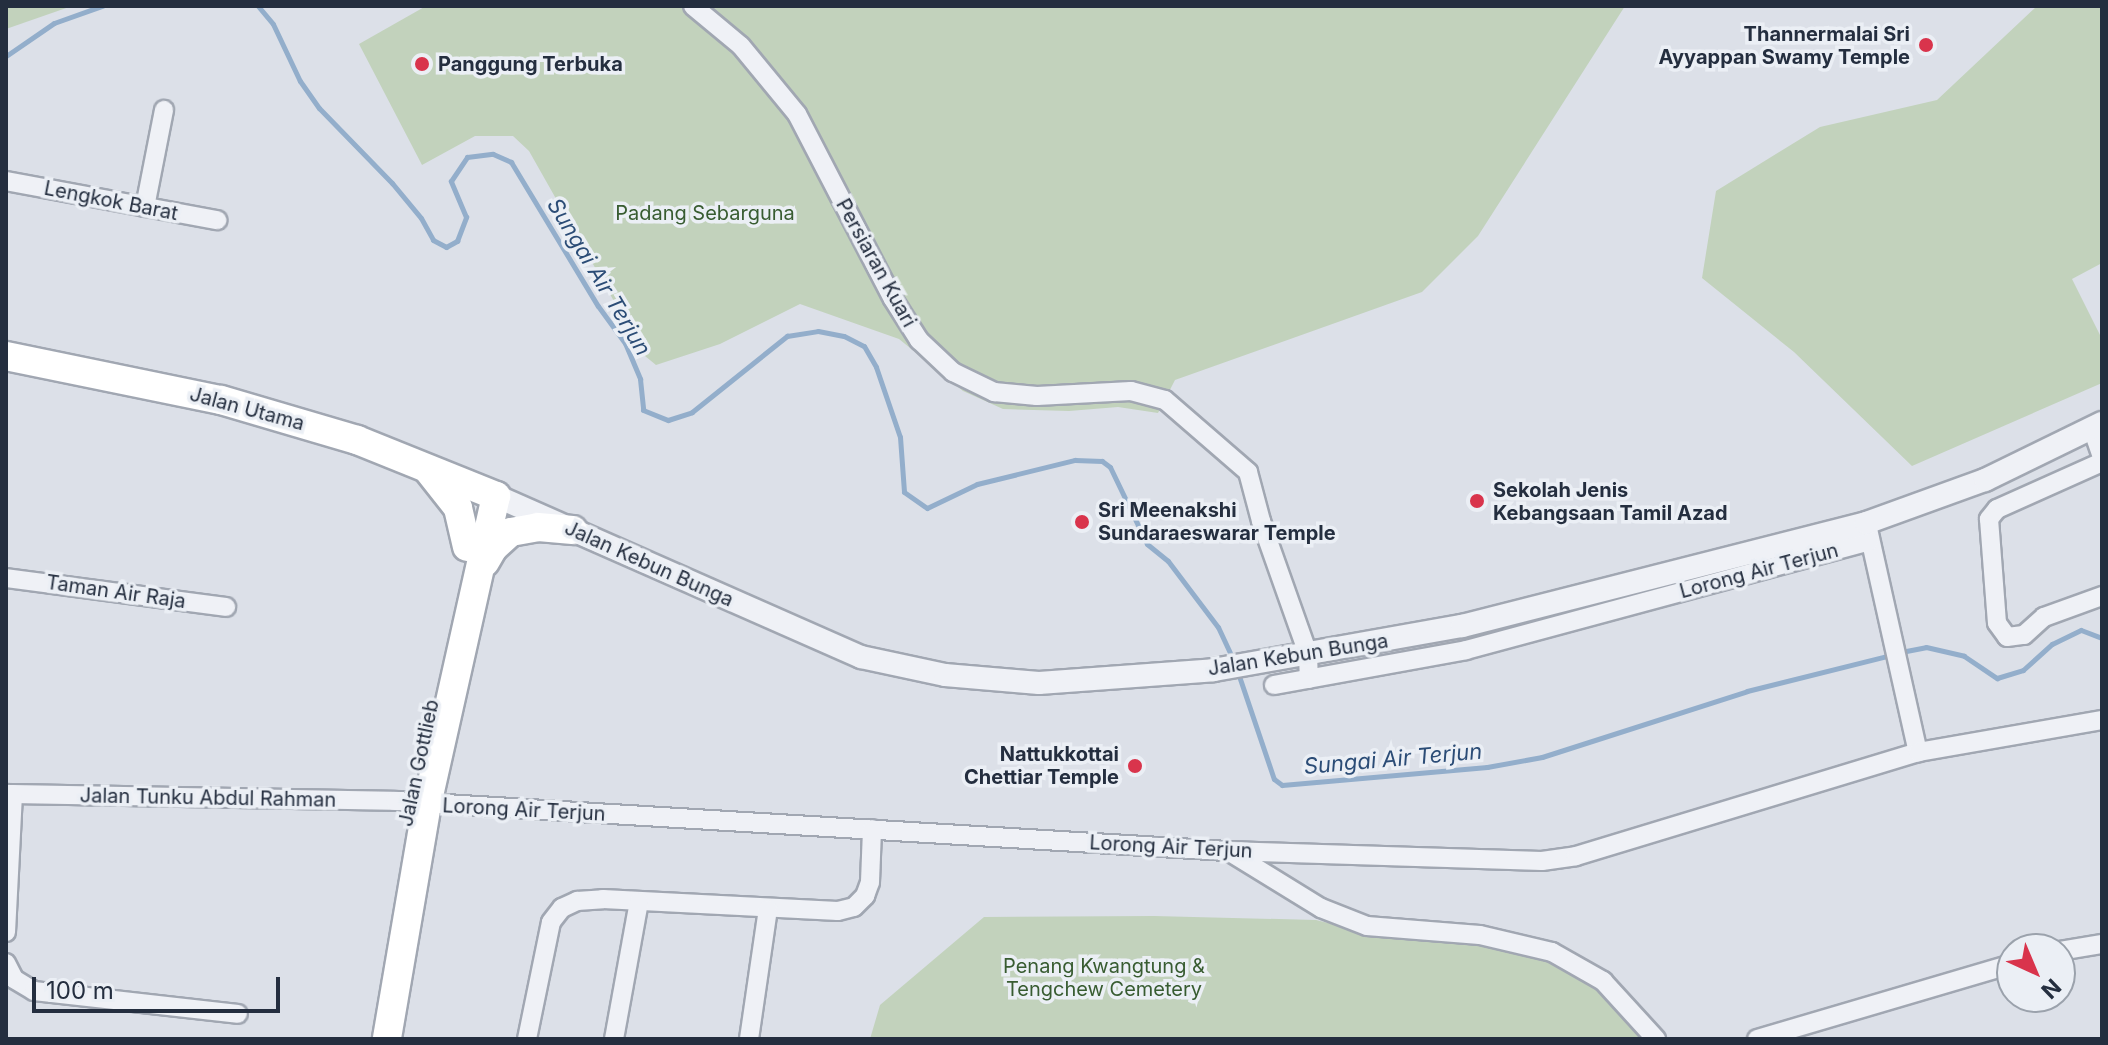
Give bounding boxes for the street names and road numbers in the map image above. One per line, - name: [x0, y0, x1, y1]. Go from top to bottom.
- street label: Lengkok Barat: [42, 176, 180, 226]
- street label: Persiaran Kuari: [831, 195, 921, 331]
- street label: Jalan Utama: [187, 382, 307, 436]
- street label: Jalan Kebun Bunga: [561, 516, 737, 612]
- street label: Lorong Air Terjun: [1677, 538, 1841, 604]
- street label: Taman Air Raja: [45, 570, 187, 614]
- street label: Jalan Kebun Bunga: [1206, 629, 1390, 681]
- street label: Jalan Gottlieb: [394, 697, 444, 829]
- street label: Jalan Tunku Abdul Rahman: [79, 784, 337, 812]
- street label: Lorong Air Terjun: [442, 794, 606, 826]
- street label: Lorong Air Terjun: [1089, 831, 1253, 863]

